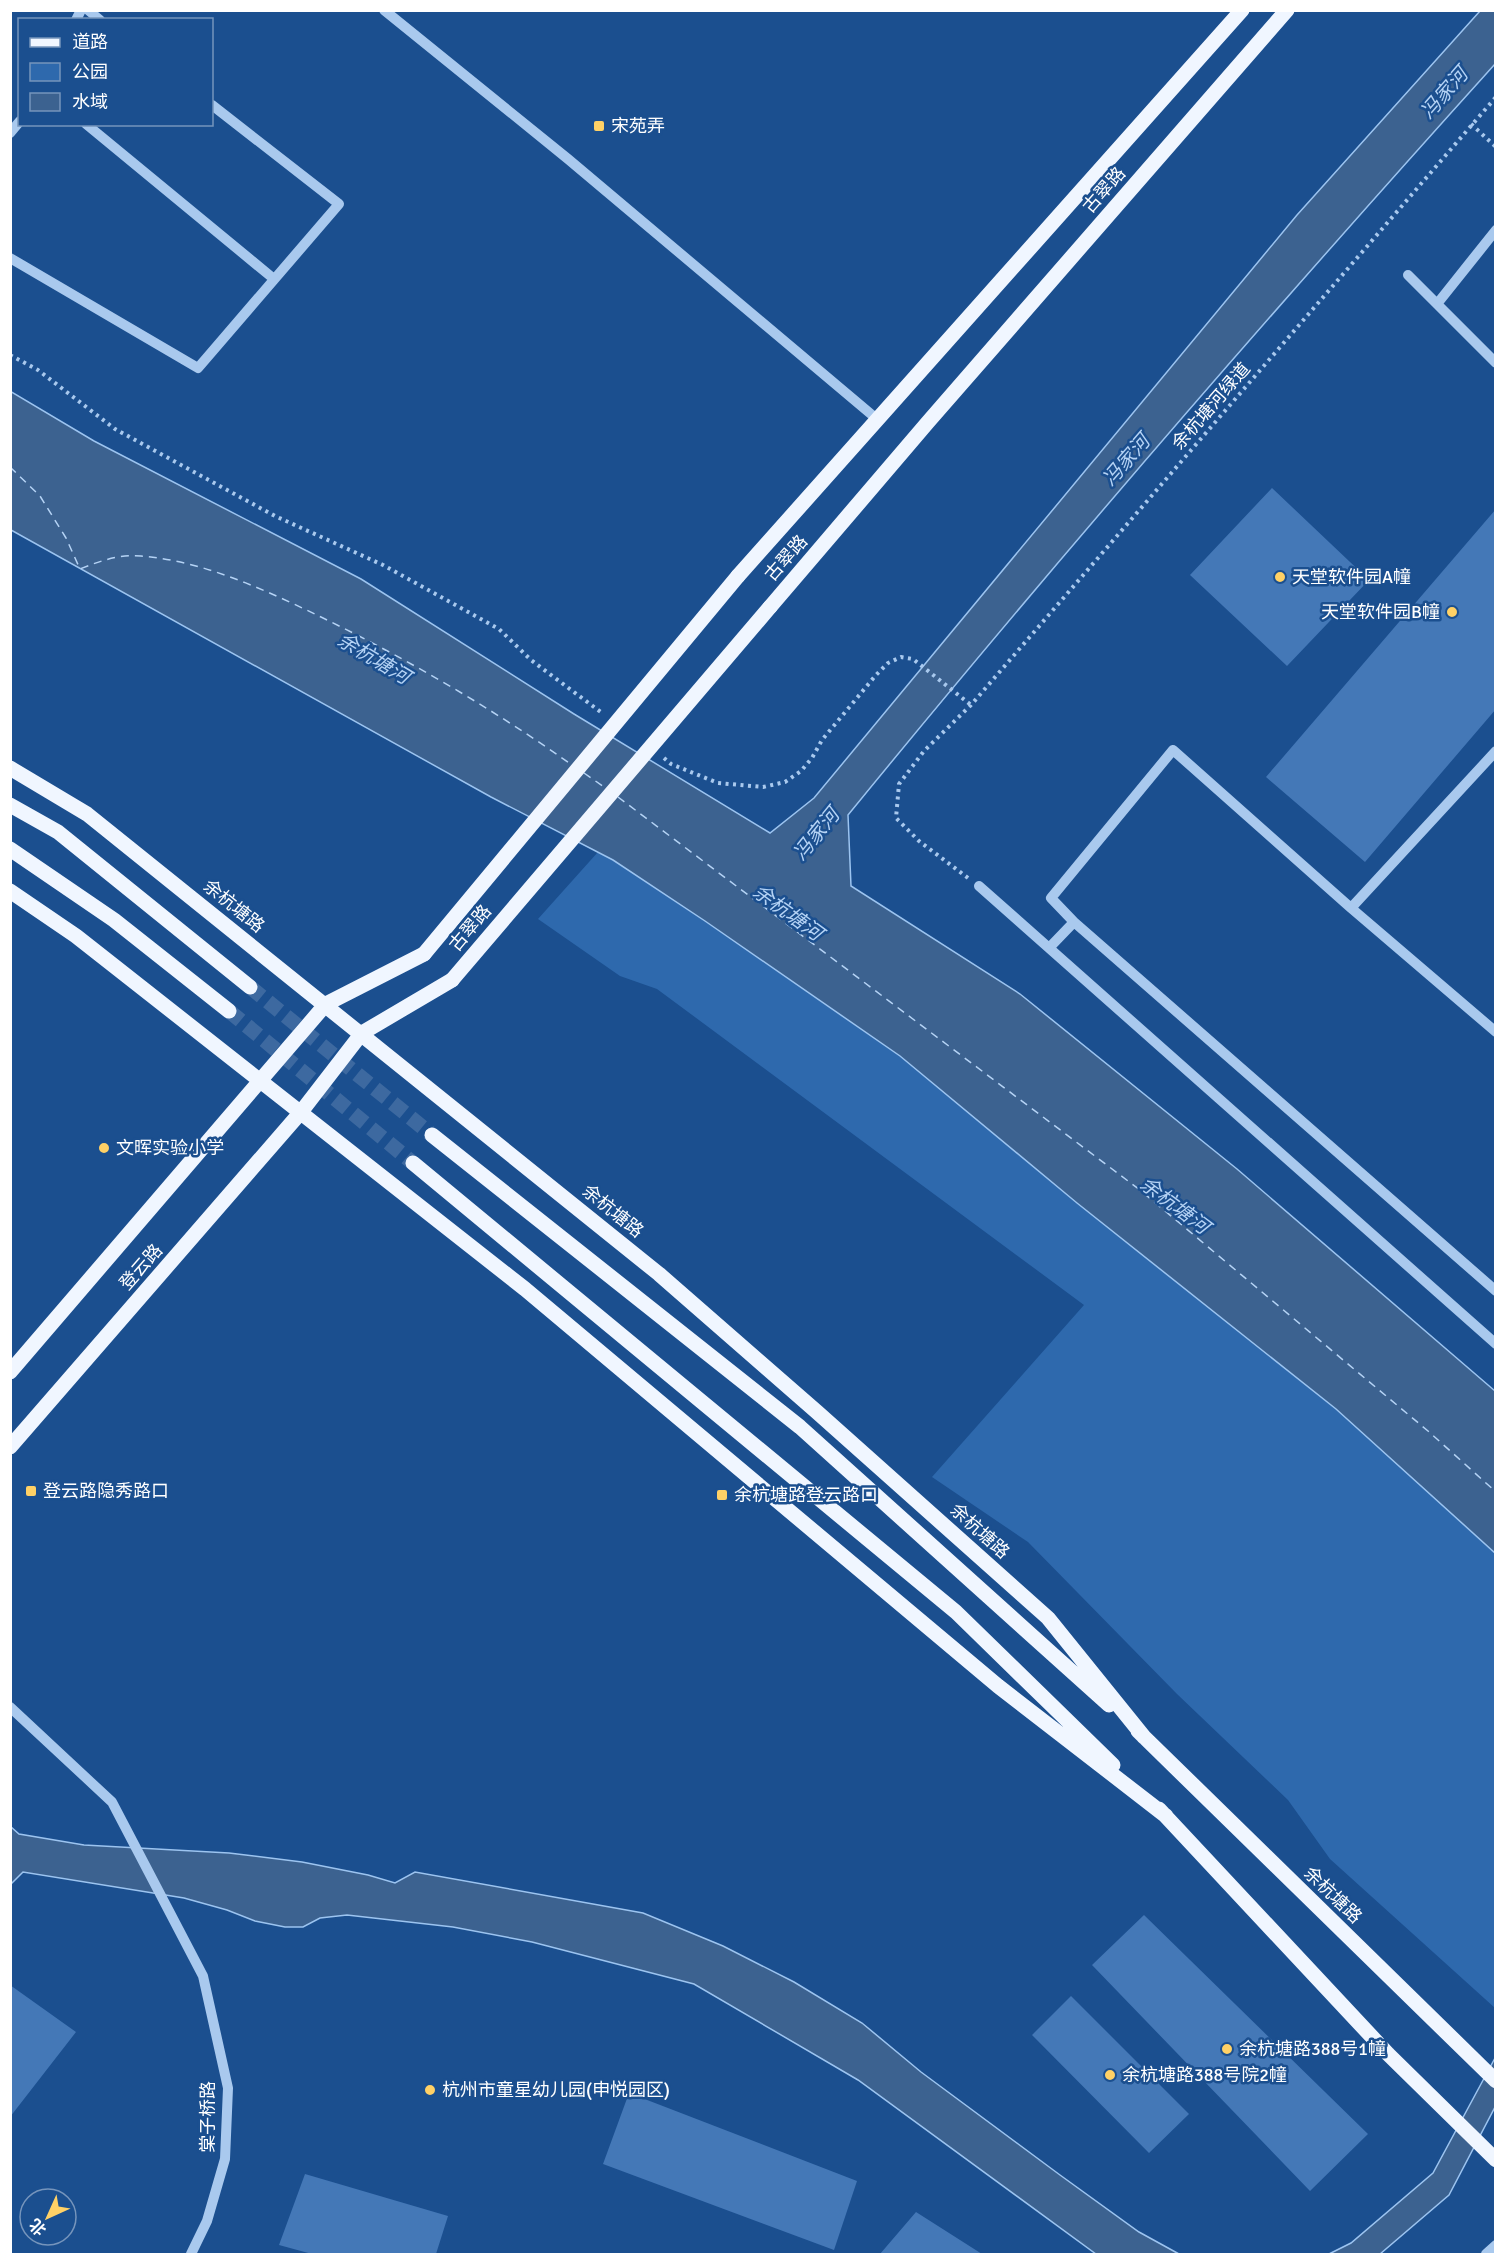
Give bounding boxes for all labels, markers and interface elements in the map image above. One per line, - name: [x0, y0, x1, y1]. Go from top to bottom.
- legend: [18, 18, 213, 126]
- text: 道路: [72, 31, 108, 53]
- water label: 冯家河: [1415, 59, 1476, 124]
- text: 公园: [72, 61, 108, 83]
- text: 水域: [72, 91, 108, 113]
- place label: 宋苑弄: [611, 115, 665, 137]
- marker: 宋苑弄: [592, 119, 606, 133]
- street label: 古翠路: [1078, 162, 1130, 218]
- street label: 余杭塘河绿道: [1167, 358, 1255, 454]
- water label: 冯家河: [1097, 426, 1158, 491]
- street label: 古翠路: [760, 530, 812, 586]
- place label: 天堂软件园A幢: [1292, 566, 1411, 588]
- marker: 天堂软件园A幢: [1273, 570, 1287, 584]
- place label: 天堂软件园B幢: [1321, 601, 1440, 623]
- marker: 天堂软件园B幢: [1445, 605, 1459, 619]
- water label: 余杭塘河: [333, 627, 418, 692]
- water label: 冯家河: [788, 800, 847, 865]
- street label: 余杭塘路: [199, 875, 269, 937]
- water label: 余杭塘河: [748, 879, 831, 948]
- street label: 古翠路: [444, 900, 496, 956]
- place label: 文晖实验小学: [116, 1137, 224, 1159]
- marker: 文晖实验小学: [97, 1141, 111, 1155]
- water label: 余杭塘河: [1135, 1171, 1217, 1242]
- street label: 余杭塘路: [578, 1180, 648, 1242]
- street label: 登云路: [115, 1239, 167, 1295]
- place label: 登云路隐秀路口: [43, 1480, 169, 1502]
- marker: 登云路隐秀路口: [24, 1484, 38, 1498]
- place label: 余杭塘路登云路口: [734, 1484, 878, 1506]
- marker: 余杭塘路登云路口: [715, 1488, 729, 1502]
- street label: 余杭塘路: [946, 1499, 1014, 1563]
- street label: 余杭塘路: [1299, 1862, 1367, 1928]
- place label: 余杭塘路388号1幢: [1239, 2038, 1386, 2060]
- marker: 余杭塘路388号1幢: [1220, 2042, 1234, 2056]
- place label: 余杭塘路388号院2幢: [1122, 2064, 1287, 2086]
- marker: 余杭塘路388号院2幢: [1103, 2068, 1117, 2082]
- place label: 杭州市童星幼儿园(申悦园区): [442, 2079, 670, 2101]
- street label: 棠子桥路: [197, 2081, 219, 2153]
- marker: 杭州市童星幼儿园(申悦园区): [423, 2083, 437, 2097]
- north arrow: [18, 2187, 78, 2247]
- text: 北: [25, 2214, 51, 2240]

